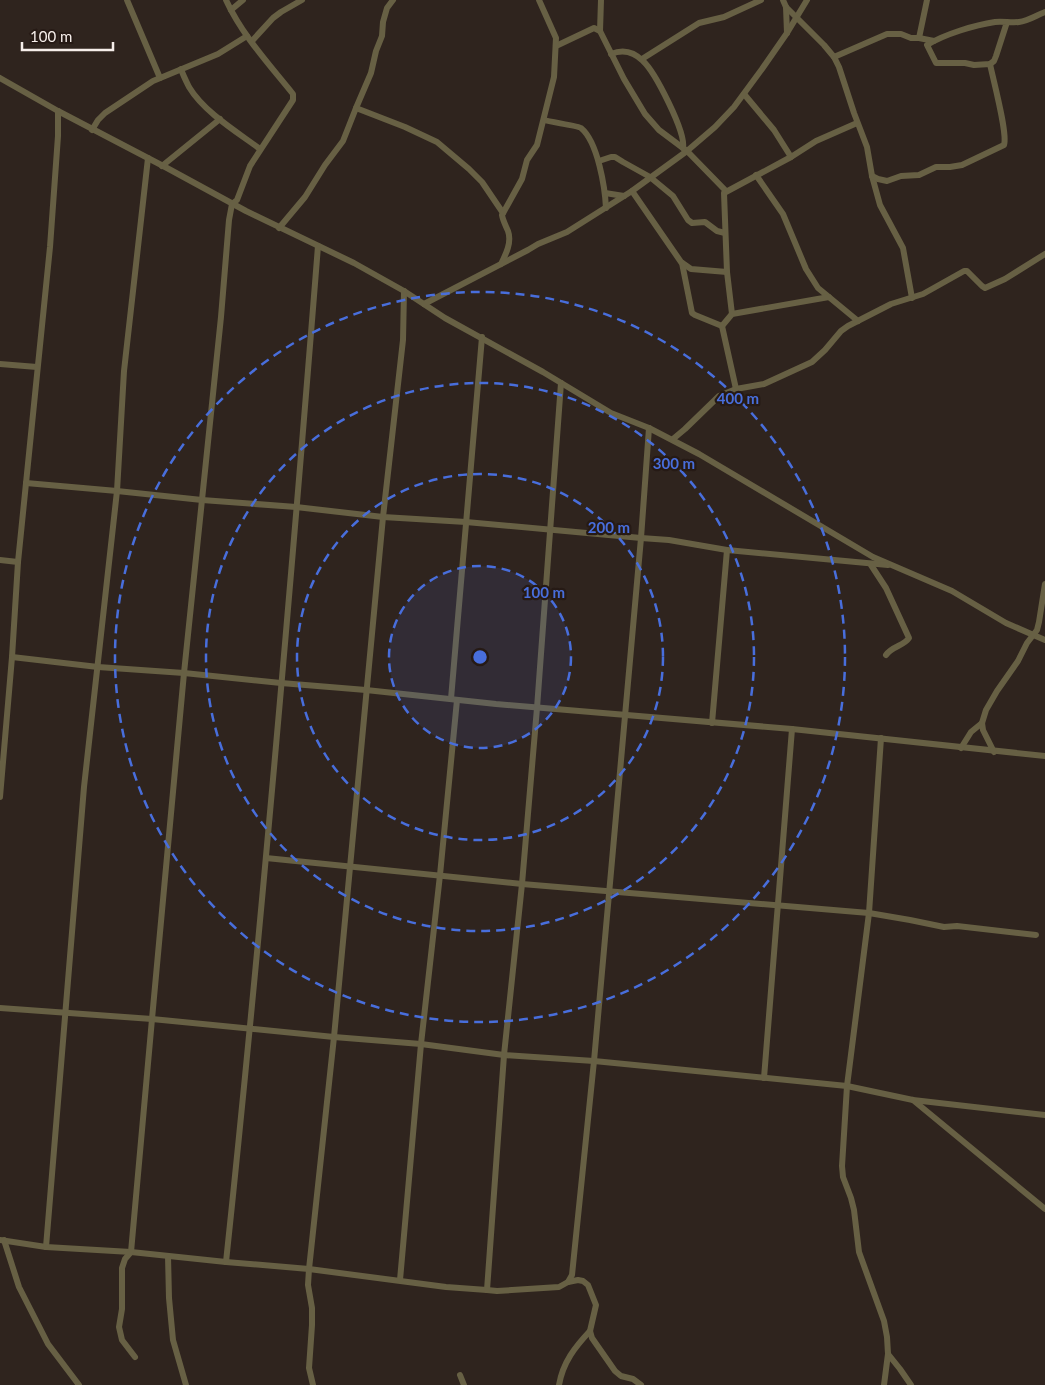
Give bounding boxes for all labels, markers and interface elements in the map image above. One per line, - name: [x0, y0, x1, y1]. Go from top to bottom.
- scale bar: [22, 20, 114, 52]
- text: 100 m: [30, 27, 72, 45]
- text: 400 m: [717, 389, 759, 407]
- text: 300 m: [653, 454, 695, 472]
- text: 200 m: [588, 518, 630, 536]
- text: 100 m: [523, 583, 565, 601]
- centre of rings: [471, 648, 489, 666]

